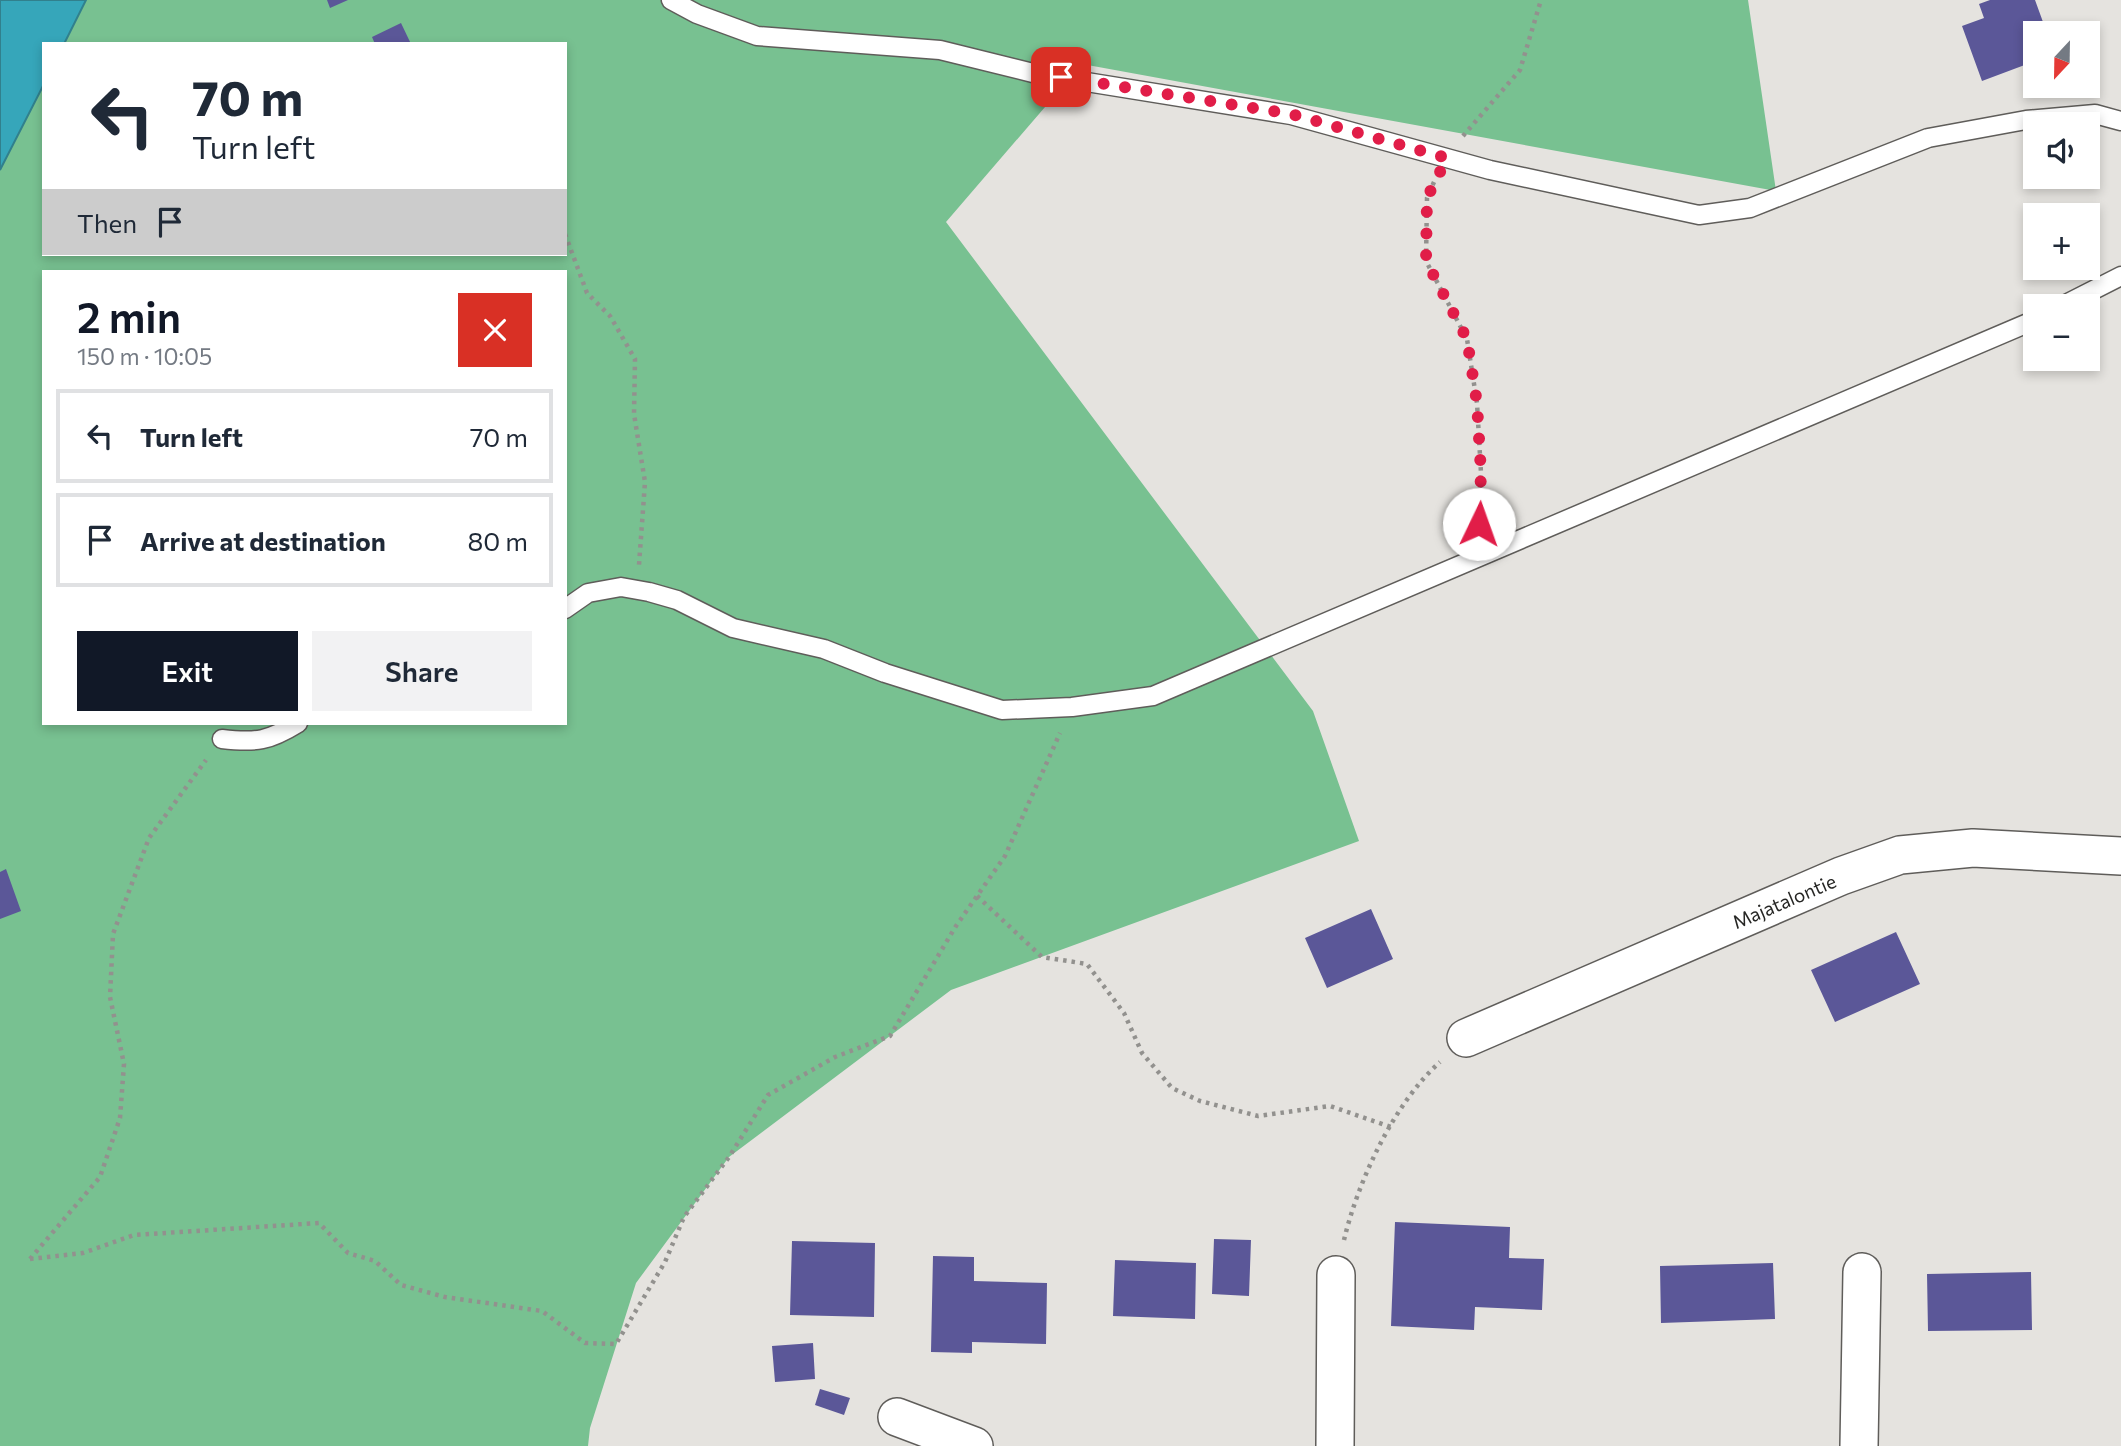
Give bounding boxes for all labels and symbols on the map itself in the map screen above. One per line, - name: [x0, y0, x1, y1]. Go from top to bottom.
- north arrow: [2023, 21, 2100, 98]
- pin: [1031, 47, 1091, 107]
- position arrow: [1442, 487, 1516, 561]
- street label: Majatalontie: [1729, 869, 1839, 933]

